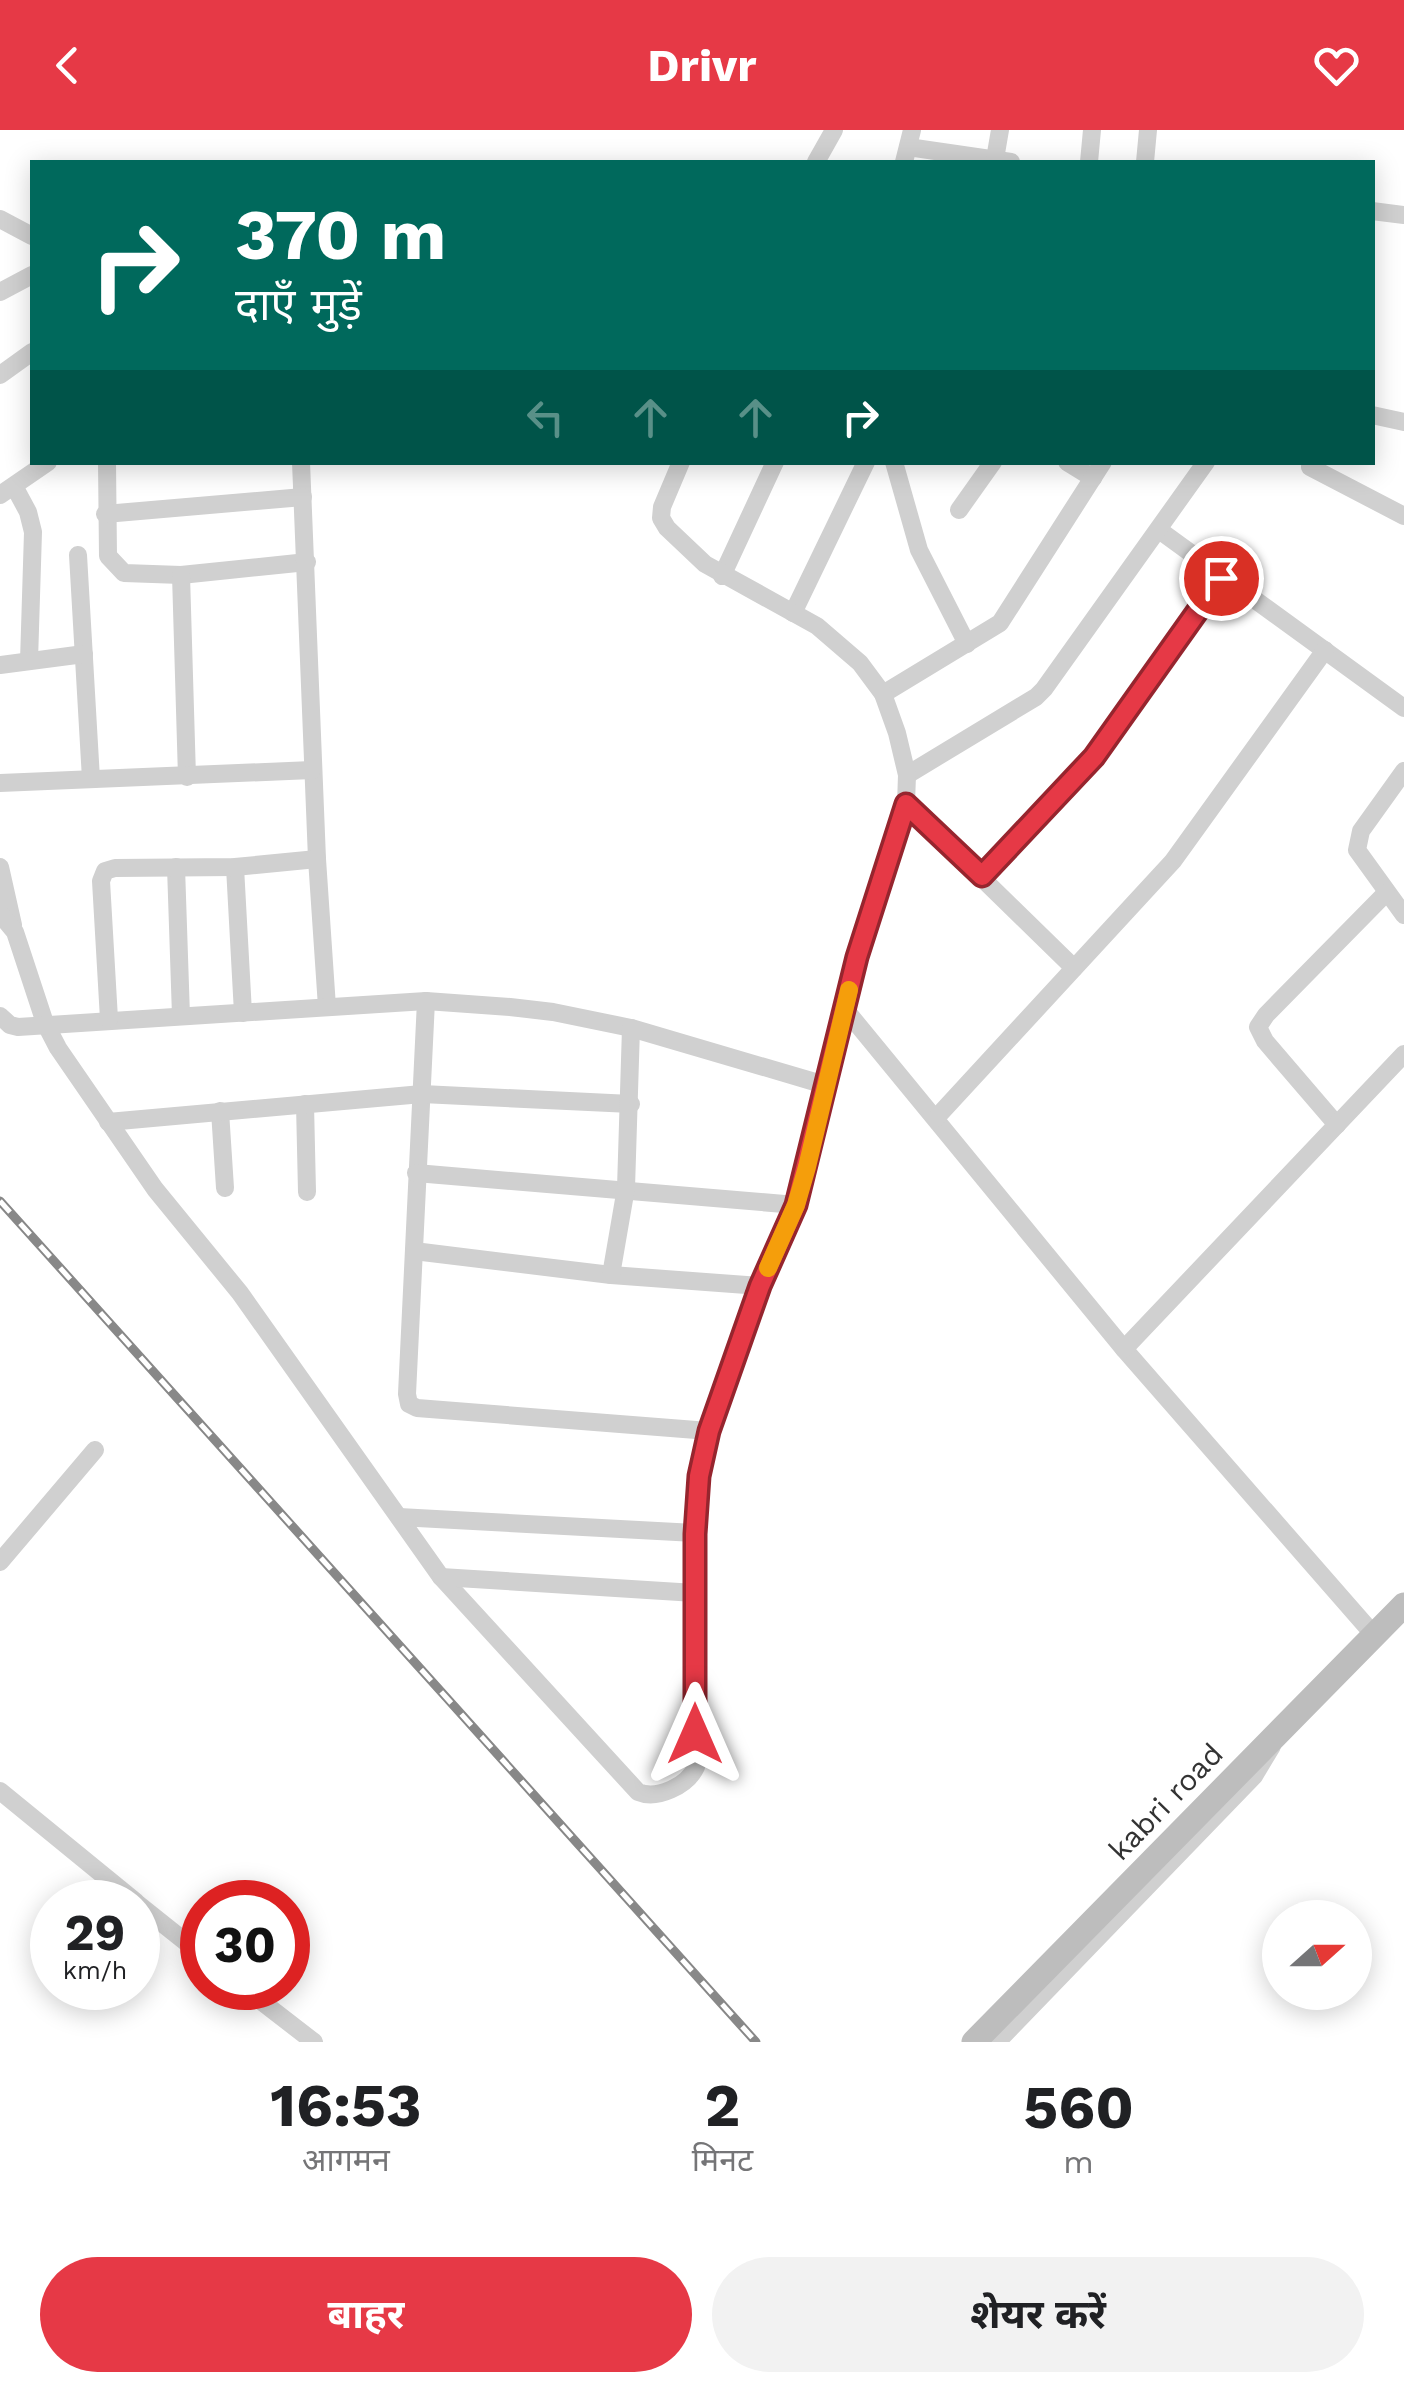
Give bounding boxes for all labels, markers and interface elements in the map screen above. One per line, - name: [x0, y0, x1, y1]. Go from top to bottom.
- icon: back: [40, 38, 95, 93]
- icon: heart: [1309, 38, 1364, 93]
- text: Drivr: [647, 39, 757, 92]
- text: 370 m: [235, 194, 446, 276]
- icon: right: [70, 200, 200, 330]
- text: दाएँ मुड़ें: [235, 278, 362, 331]
- icon: left: [518, 390, 573, 445]
- icon: ahead: [623, 390, 678, 445]
- icon: ahead: [728, 390, 783, 445]
- icon: right: [833, 390, 888, 445]
- pin: [1179, 536, 1264, 621]
- icon: arrive: [1194, 551, 1249, 606]
- position arrow: [643, 1682, 747, 1786]
- street label: kabri road: [1101, 1736, 1230, 1867]
- speed limit sign: 30: [180, 1880, 310, 2010]
- north arrow: [1262, 1900, 1372, 2010]
- map controls: [1262, 1900, 1372, 2010]
- text: 29: [65, 1903, 125, 1962]
- text: km/h: [63, 1956, 127, 1985]
- text: 16:53: [270, 2070, 422, 2141]
- text: 2: [705, 2070, 740, 2141]
- text: 560: [1023, 2072, 1134, 2143]
- text: आगमन: [302, 2141, 390, 2179]
- text: मिनट: [692, 2141, 753, 2179]
- text: m: [1063, 2143, 1094, 2181]
- button: बाहर: [40, 2257, 692, 2372]
- button: शेयर करें: [712, 2257, 1364, 2372]

